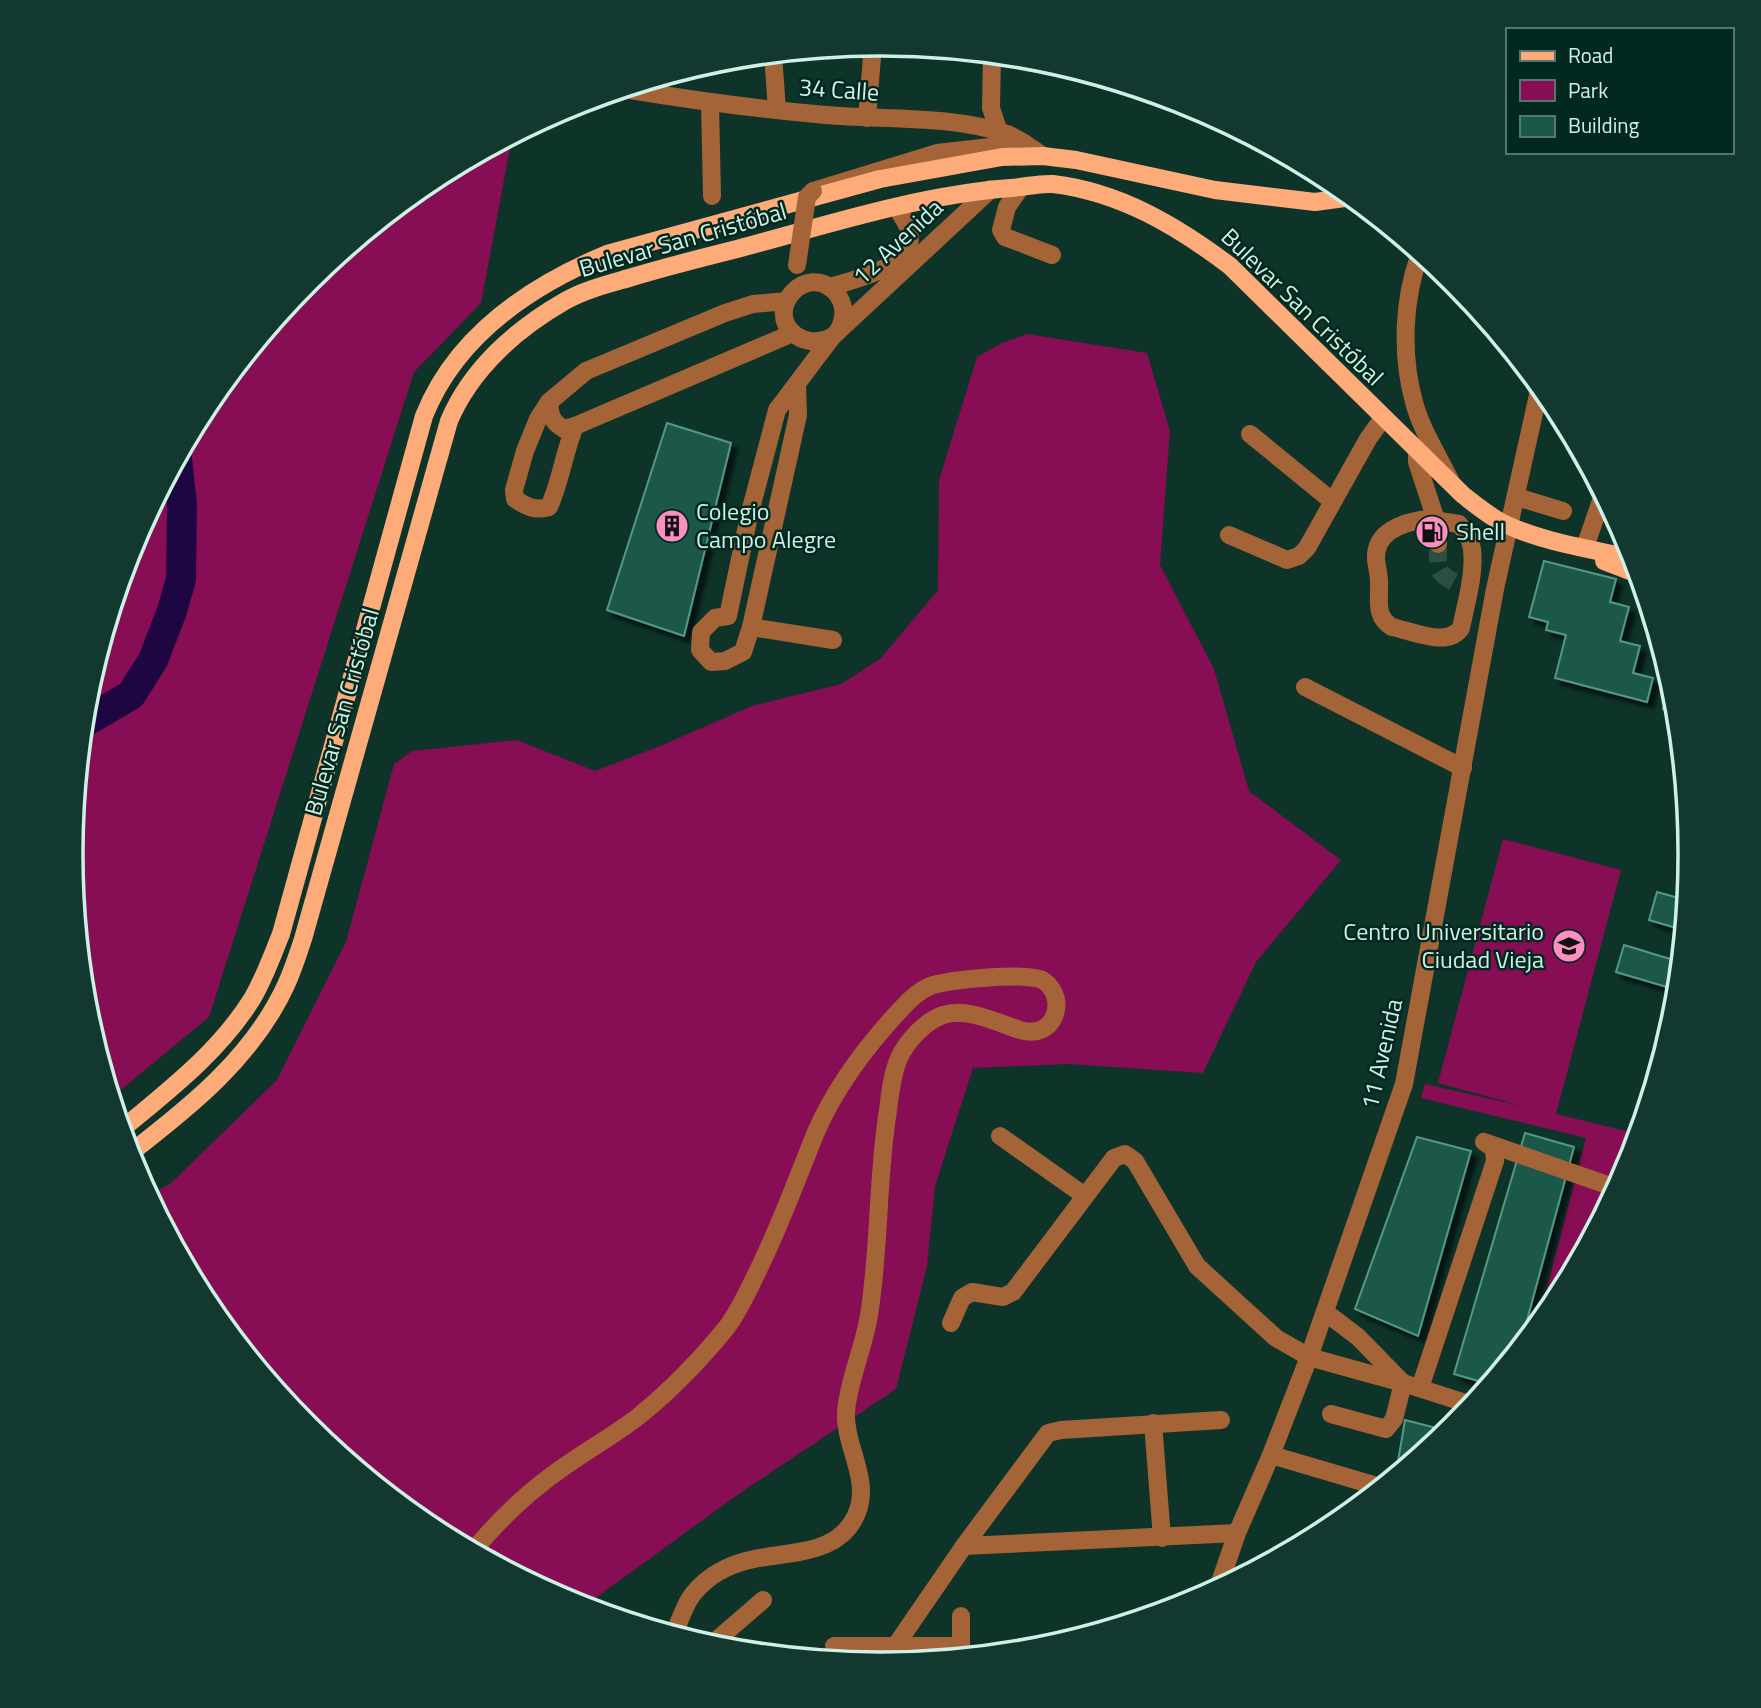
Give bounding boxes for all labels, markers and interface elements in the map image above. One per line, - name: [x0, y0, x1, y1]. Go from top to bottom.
- legend: [1506, 28, 1733, 154]
- text: Road: [1568, 39, 1613, 71]
- street label: 34 Calle: [798, 68, 880, 110]
- text: Park: [1568, 74, 1608, 106]
- text: Building: [1568, 109, 1640, 141]
- street label: 12 Avenida: [844, 190, 951, 293]
- street label: Bulevar San Cristóbal: [575, 192, 791, 286]
- street label: Bulevar San Cristóbal: [1213, 219, 1392, 394]
- place label: Colegio Campo Alegre: [696, 493, 836, 557]
- building icon: Colegio Campo Alegre: [653, 507, 691, 545]
- fuel station icon: Shell: [1413, 513, 1451, 551]
- place label: Shell: [1456, 513, 1505, 549]
- street label: Bulevar San Cristóbal: [294, 604, 388, 820]
- place label: Centro Universitario Ciudad Vieja: [1343, 913, 1544, 977]
- school or university icon: Centro Universitario Ciudad Vieja: [1550, 927, 1588, 965]
- street label: 11 Avenida: [1351, 995, 1411, 1113]

